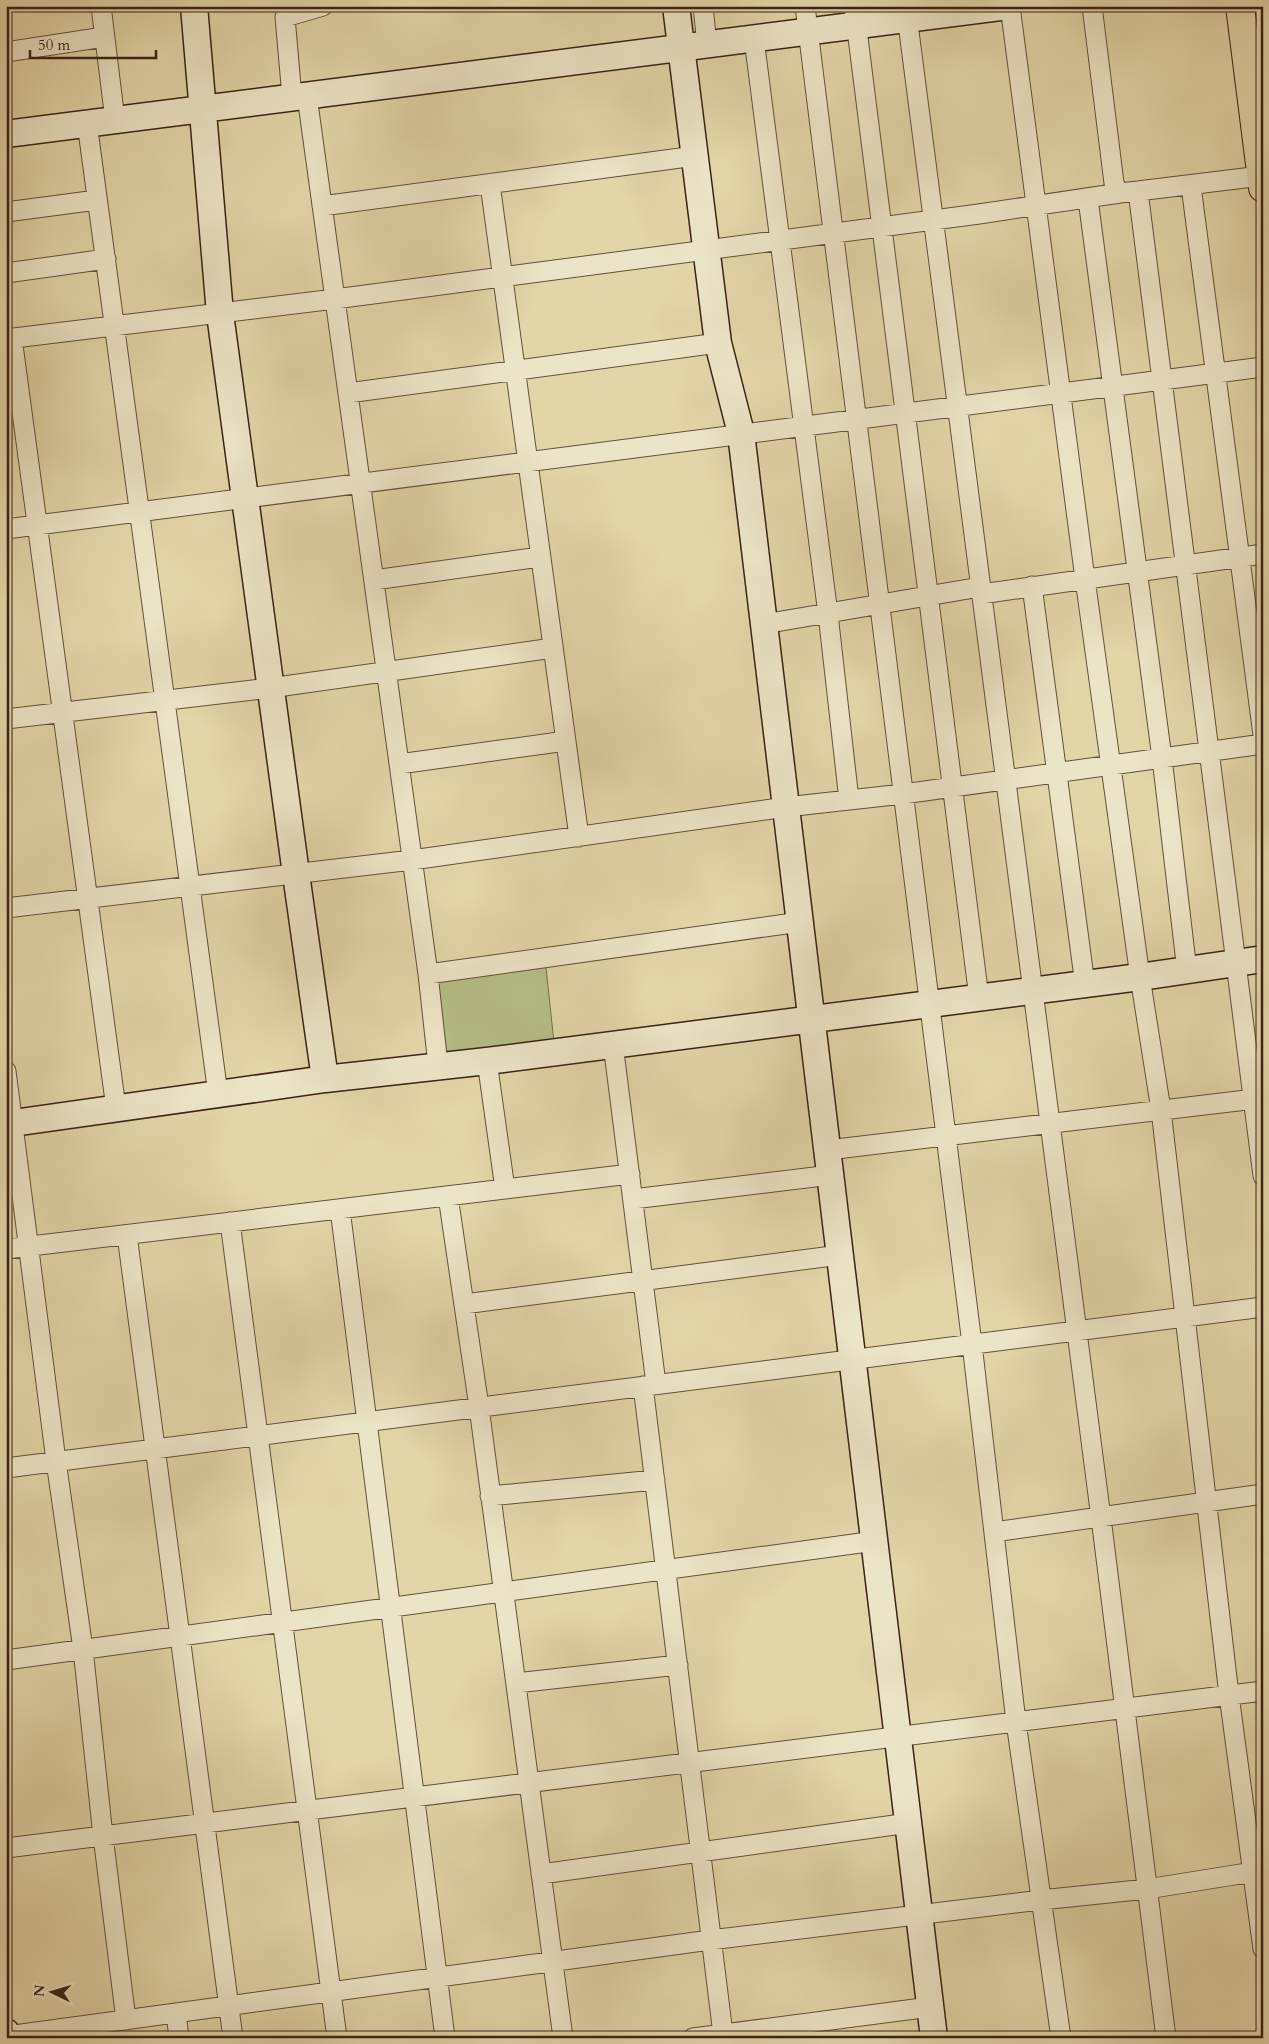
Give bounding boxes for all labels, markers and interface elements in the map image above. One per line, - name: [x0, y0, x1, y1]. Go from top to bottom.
- scale bar: [30, 28, 156, 60]
- text: 50 m: [38, 35, 70, 55]
- north arrow: [28, 1966, 78, 2016]
- text: N: [30, 1984, 50, 1998]

